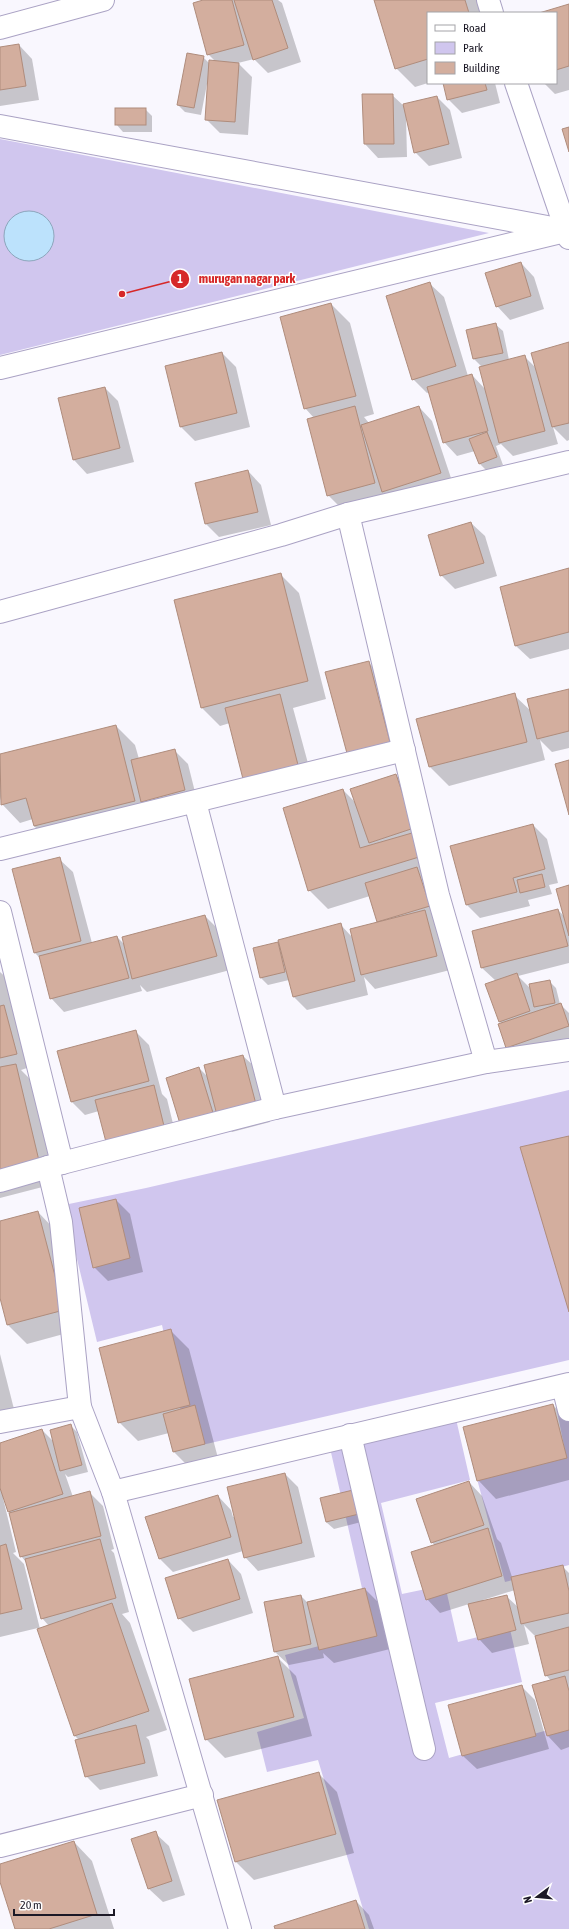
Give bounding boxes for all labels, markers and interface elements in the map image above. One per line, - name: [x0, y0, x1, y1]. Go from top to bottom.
- legend: [427, 12, 557, 84]
- text: Road: [463, 21, 486, 35]
- text: Park: [463, 41, 484, 55]
- text: Building: [463, 61, 501, 75]
- callout: murugan nagar park: [170, 266, 303, 291]
- text: murugan nagar park: [199, 271, 295, 286]
- text: 1: [177, 272, 183, 286]
- north arrow: [517, 1877, 557, 1917]
- scale bar: [14, 1891, 114, 1917]
- text: N: [521, 1895, 534, 1905]
- text: 20 m: [20, 1898, 42, 1912]

